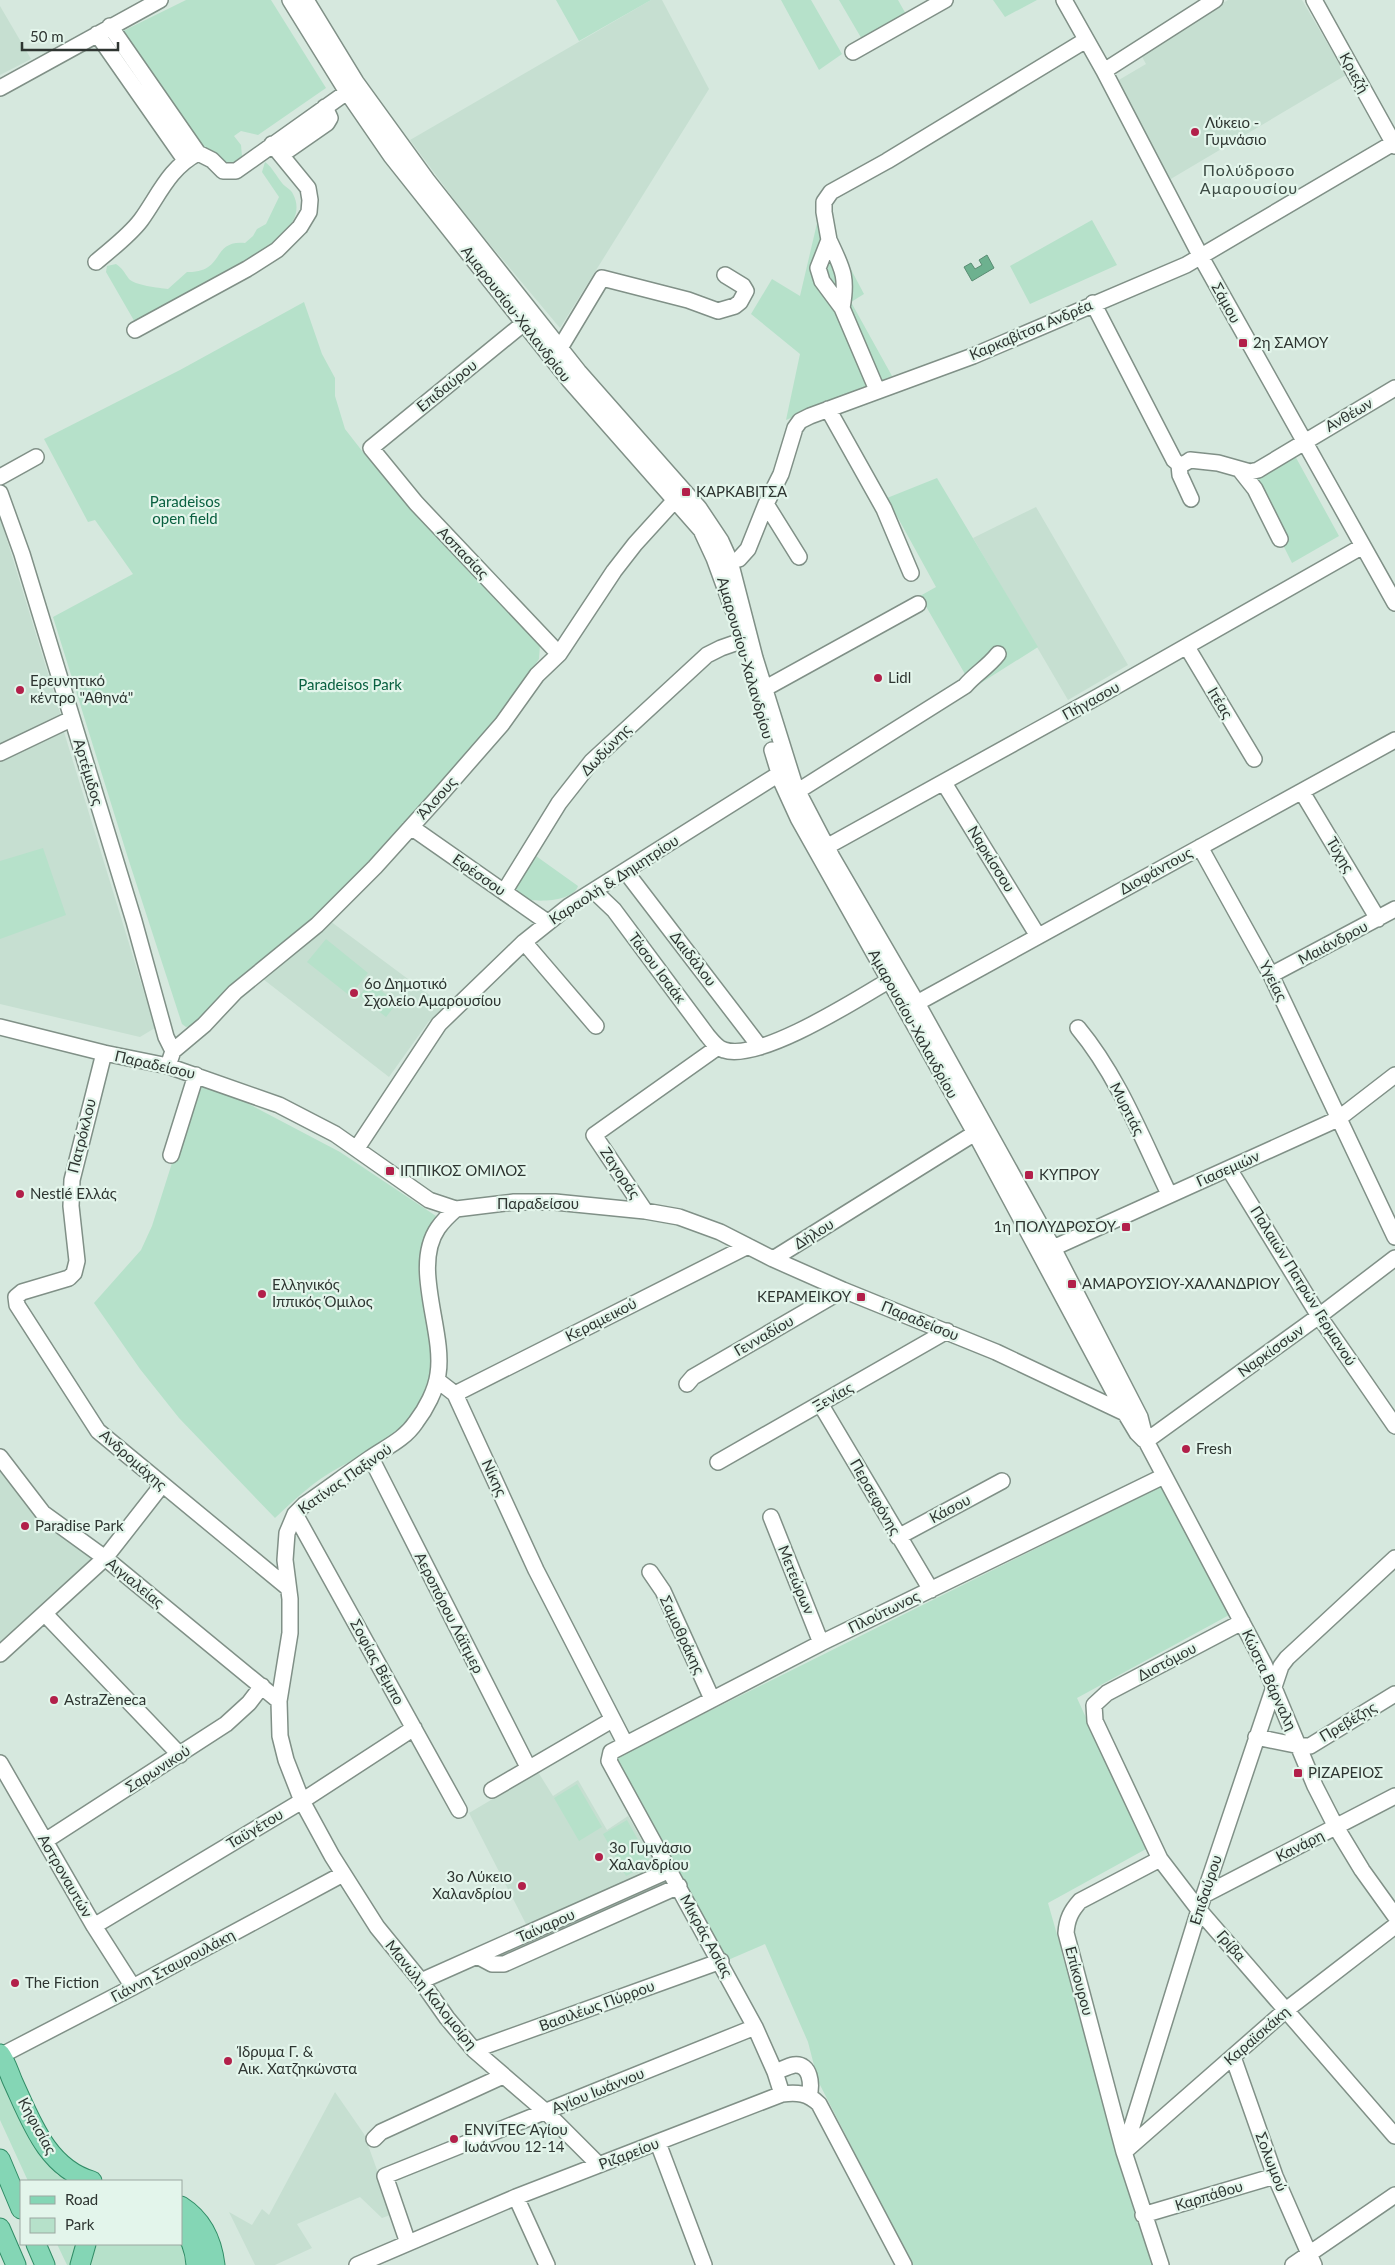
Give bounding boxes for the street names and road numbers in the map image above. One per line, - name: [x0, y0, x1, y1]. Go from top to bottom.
- street label: Κριεζή: [1336, 49, 1373, 96]
- street label: Αμαρουσίου-Χαλανδρίου: [458, 242, 576, 385]
- street label: Σάμου: [1208, 279, 1245, 326]
- street label: Καρκαβίτσα Ανδρέα: [966, 295, 1095, 363]
- street label: Επιδαύρου: [413, 355, 480, 415]
- street label: Ανθέων: [1322, 393, 1376, 435]
- street label: Ασπασίας: [434, 522, 493, 582]
- street label: Αμαρουσίου-Χαλανδρίου: [714, 575, 778, 741]
- street label: Πήγασου: [1059, 677, 1122, 723]
- street label: Ιτέας: [1205, 684, 1237, 721]
- street label: Δωδώνης: [576, 720, 634, 779]
- street label: Αρτέμιδος: [70, 736, 108, 807]
- street label: Άλσους: [413, 772, 460, 822]
- street label: Ναρκίσσου: [964, 822, 1019, 895]
- street label: Καραολή & Δημητρίου: [545, 831, 682, 928]
- street label: Τύχης: [1323, 833, 1358, 876]
- street label: Διοφάντους: [1116, 843, 1195, 898]
- street label: Εφέσσου: [450, 849, 510, 899]
- street label: Μαιάνδρου: [1295, 916, 1370, 968]
- street label: Δαιδάλου: [667, 927, 721, 989]
- street label: Τάσου Ισαάκ: [625, 929, 690, 1007]
- street label: Αμαρουσίου-Χαλανδρίου: [865, 946, 962, 1101]
- street label: Υγείας: [1256, 957, 1292, 1004]
- street label: Παραδείσου: [113, 1046, 197, 1082]
- street label: Μυρτιάς: [1107, 1079, 1149, 1138]
- street label: Πατρόκλου: [63, 1097, 99, 1175]
- street label: Ζαγοράς: [597, 1143, 645, 1202]
- street label: Γιασεμιών: [1193, 1146, 1262, 1190]
- street label: Παραδείσου: [497, 1194, 579, 1212]
- street label: Παλαιών Πατρών Γερμανού: [1247, 1202, 1361, 1369]
- street label: Δήλου: [790, 1214, 837, 1252]
- street label: Κεραμεικού: [562, 1293, 639, 1345]
- street label: Παραδείσου: [879, 1296, 962, 1344]
- street label: Γενναδίου: [731, 1311, 796, 1359]
- street label: Ναρκίσσων: [1234, 1320, 1307, 1380]
- street label: Ξενίας: [809, 1378, 856, 1415]
- street label: Ανδρομάχης: [96, 1425, 171, 1493]
- street label: Κατίνας Παξινού: [294, 1439, 395, 1518]
- street label: Περσεφόνης: [847, 1455, 905, 1538]
- street label: Νίκης: [479, 1456, 511, 1499]
- street label: Κάσου: [926, 1490, 973, 1526]
- street label: Μετεώρων: [775, 1542, 819, 1617]
- street label: Αεροπόρου Λάϊτμερ: [412, 1549, 488, 1676]
- street label: Αιγιαλείας: [103, 1553, 168, 1611]
- street label: Πλούτωνος: [845, 1586, 922, 1636]
- street label: Σαμοθράκης: [657, 1592, 709, 1677]
- street label: Σοφίας Βέμπο: [347, 1616, 409, 1707]
- street label: Κώστα Βάρναλη: [1239, 1626, 1301, 1733]
- street label: Διστόμου: [1134, 1638, 1199, 1684]
- street label: Πρεβέζης: [1316, 1697, 1379, 1745]
- street label: Σαρωνικού: [122, 1741, 193, 1796]
- street label: Ταϋγέτου: [223, 1804, 286, 1852]
- street label: Κανάρη: [1272, 1825, 1327, 1865]
- street label: Αστροναυτών: [35, 1831, 97, 1921]
- street label: Επιδαύρου: [1185, 1852, 1225, 1927]
- street label: Μικράς Ασίας: [677, 1891, 737, 1980]
- street label: Ταίναρου: [514, 1904, 577, 1946]
- street label: Γιάννη Σταυρουλάκη: [107, 1925, 238, 2005]
- street label: Γρίβα: [1213, 1926, 1250, 1965]
- street label: Μανώλη Καλομοίρη: [382, 1936, 481, 2053]
- street label: Επίκουρου: [1062, 1944, 1098, 2017]
- street label: Βασιλέως Πύρρου: [536, 1976, 657, 2034]
- street label: Καραϊσκάκη: [1220, 2002, 1293, 2069]
- street label: Αγίου Ιωάννου: [549, 2063, 647, 2117]
- street label: Κηφισίας: [15, 2094, 61, 2157]
- street label: Σολωμού: [1252, 2129, 1291, 2194]
- street label: Ριζαρείου: [596, 2133, 661, 2173]
- street label: Καρπάθου: [1173, 2176, 1245, 2214]

